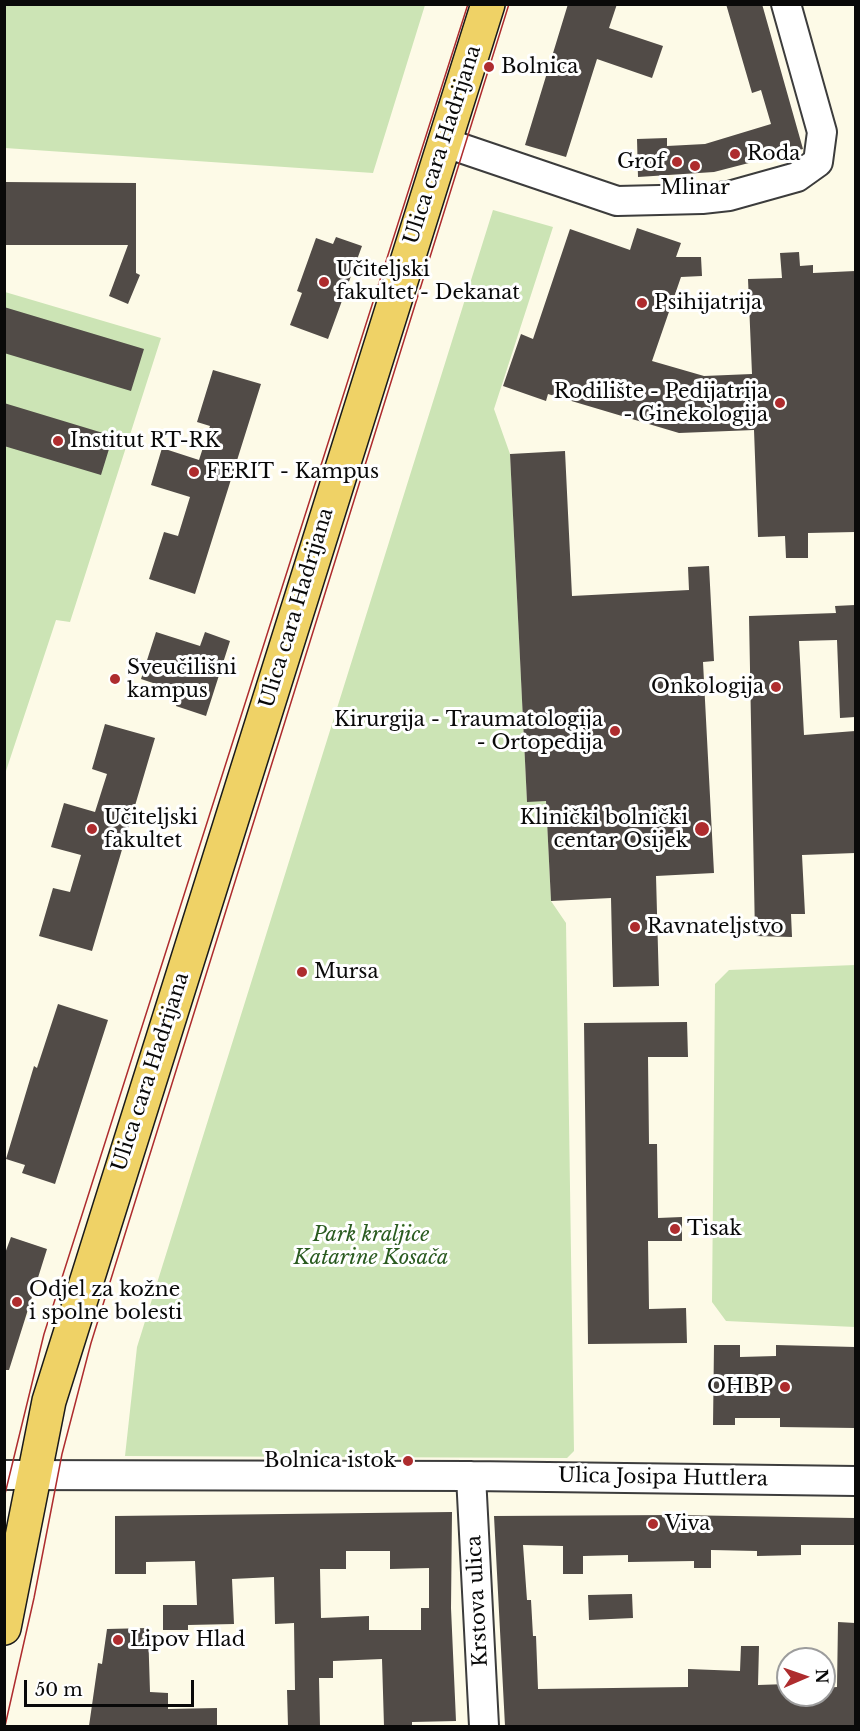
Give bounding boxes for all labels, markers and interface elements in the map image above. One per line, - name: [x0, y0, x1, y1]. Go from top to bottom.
- street label: Ulica cara Hadrijana: [399, 43, 487, 247]
- place label: Bolnica: [501, 55, 578, 79]
- marker: Bolnica: [482, 60, 496, 74]
- place label: Roda: [747, 142, 800, 166]
- marker: Roda: [728, 147, 742, 161]
- place label: Grof: [617, 150, 665, 174]
- marker: Grof: [670, 155, 684, 169]
- marker: Mlinar: [688, 159, 702, 173]
- place label: Mlinar: [660, 176, 730, 200]
- place label: Učiteljski fakultet - Dekanat: [336, 258, 520, 305]
- marker: Učiteljski fakultet - Dekanat: [317, 275, 331, 289]
- place label: Psihijatrija: [654, 291, 762, 315]
- marker: Psihijatrija: [635, 296, 649, 310]
- place label: Rodilište - Pedijatrija - Ginekologija: [554, 380, 768, 427]
- marker: Rodilište - Pedijatrija - Ginekologija: [773, 396, 787, 410]
- place label: Institut RT-RK: [70, 429, 220, 453]
- marker: Institut RT-RK: [51, 434, 65, 448]
- place label: FERIT - Kampus: [206, 460, 379, 484]
- marker: FERIT - Kampus: [187, 465, 201, 479]
- street label: Ulica cara Hadrijana: [255, 505, 339, 711]
- place label: Sveučilišni kampus: [127, 656, 237, 703]
- marker: Sveučilišni kampus: [108, 672, 122, 686]
- place label: Onkologija: [651, 675, 764, 699]
- marker: Onkologija: [769, 680, 783, 694]
- place label: Kirurgija - Traumatologija - Ortopedija: [334, 708, 603, 755]
- marker: Kirurgija - Traumatologija - Ortopedija: [608, 724, 622, 738]
- place label: Učiteljski fakultet: [104, 806, 198, 853]
- place label: Klinički bolnički centar Osijek: [520, 806, 688, 853]
- marker: Klinički bolnički centar Osijek: [693, 820, 711, 838]
- marker: Učiteljski fakultet: [85, 822, 99, 836]
- place label: Ravnateljstvo: [647, 915, 784, 939]
- marker: Ravnateljstvo: [628, 920, 642, 934]
- place label: Mursa: [314, 960, 378, 984]
- marker: Mursa: [295, 965, 309, 979]
- street label: Ulica cara Hadrijana: [107, 970, 195, 1174]
- place label: Tisak: [687, 1217, 742, 1241]
- marker: Tisak: [668, 1222, 682, 1236]
- park label: Park kraljice Katarine Kosača: [294, 1223, 448, 1270]
- place label: Odjel za kožne i spolne bolesti: [29, 1278, 182, 1325]
- marker: Odjel za kožne i spolne bolesti: [10, 1295, 24, 1309]
- place label: OHBP: [707, 1375, 773, 1399]
- marker: OHBP: [778, 1380, 792, 1394]
- place label: Bolnica istok: [264, 1449, 396, 1473]
- marker: Bolnica istok: [401, 1454, 415, 1468]
- street label: Ulica Josipa Huttlera: [558, 1464, 768, 1492]
- place label: Viva: [665, 1512, 710, 1536]
- marker: Viva: [646, 1517, 660, 1531]
- street label: Krstova ulica: [463, 1535, 493, 1667]
- place label: Lipov Hlad: [130, 1628, 245, 1652]
- marker: Lipov Hlad: [111, 1633, 125, 1647]
- north arrow: [776, 1647, 836, 1707]
- scale bar: [27, 1668, 196, 1706]
- text: N: [812, 1669, 832, 1684]
- text: 50 m: [35, 1679, 83, 1701]

